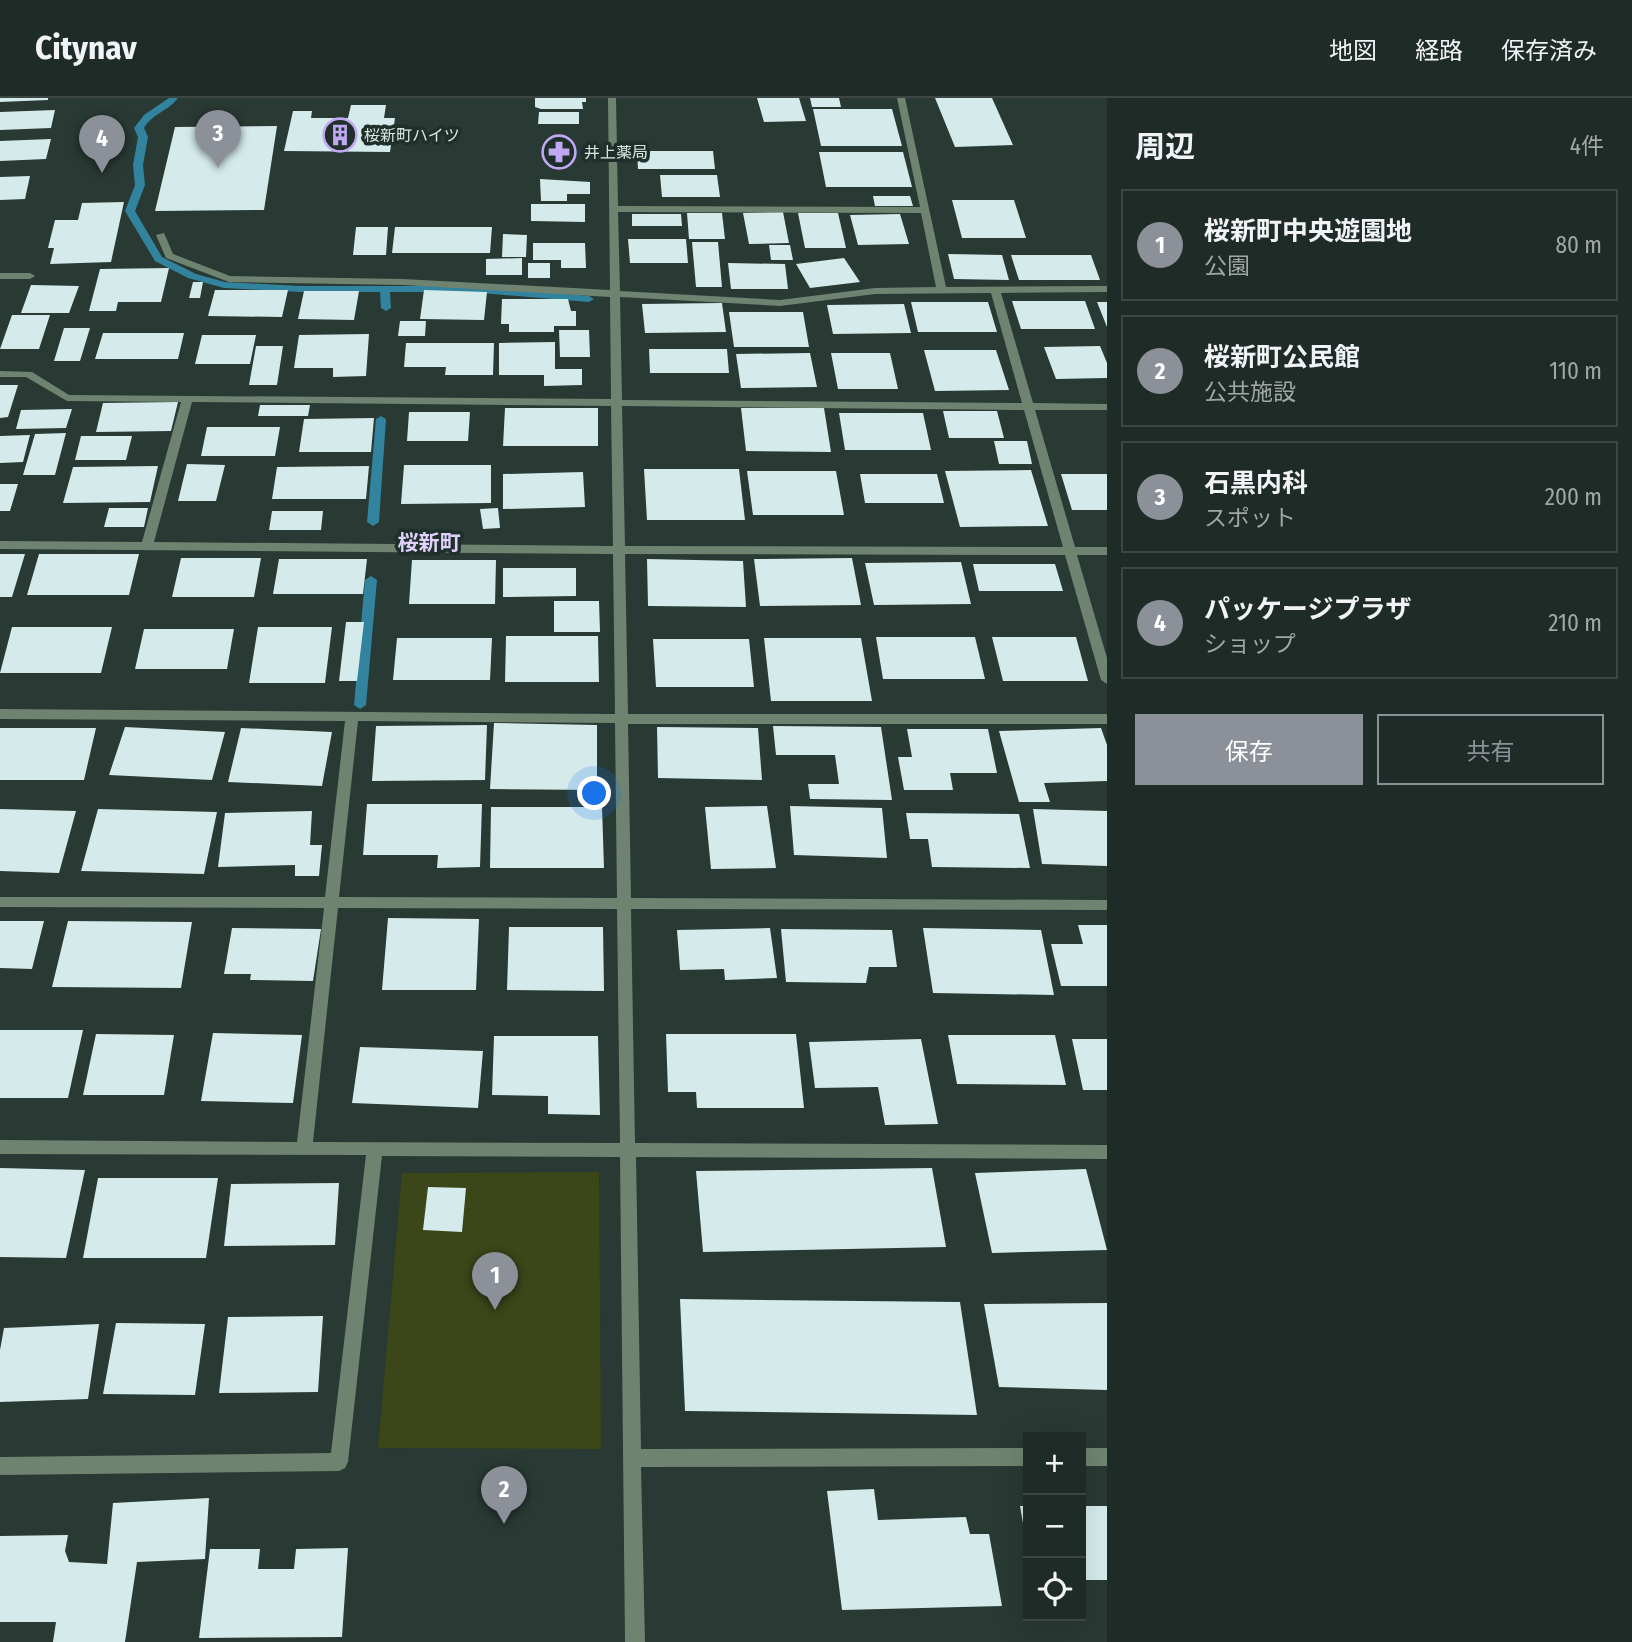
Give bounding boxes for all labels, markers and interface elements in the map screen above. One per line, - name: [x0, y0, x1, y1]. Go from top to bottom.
- text: Citynav: [35, 28, 137, 68]
- text: 地図: [1329, 37, 1377, 65]
- text: 経路: [1415, 37, 1463, 65]
- text: 保存済み: [1501, 37, 1597, 65]
- pin: 3: [195, 110, 241, 168]
- pin: 4: [79, 115, 125, 173]
- building icon: 桜新町ハイツ: [321, 116, 359, 154]
- place label: 桜新町ハイツ: [364, 126, 460, 145]
- text: 周辺: [1135, 129, 1195, 165]
- text: 4件: [1570, 132, 1604, 160]
- pharmacy icon: 井上薬局: [540, 133, 578, 171]
- place label: 井上薬局: [584, 143, 648, 162]
- text: 桜新町中央遊園地: [1204, 216, 1412, 247]
- text: 1: [1155, 231, 1165, 259]
- text: 80 m: [1555, 231, 1602, 259]
- text: 公園: [1204, 252, 1250, 280]
- text: 桜新町公民館: [1204, 342, 1360, 373]
- text: 2: [1155, 357, 1165, 385]
- text: 110 m: [1549, 357, 1602, 385]
- text: 公共施設: [1204, 378, 1296, 406]
- text: 石黒内科: [1204, 468, 1308, 499]
- text: 3: [1155, 483, 1165, 511]
- text: 200 m: [1545, 483, 1602, 511]
- text: スポット: [1204, 504, 1296, 532]
- district label: 桜新町: [398, 530, 461, 556]
- text: パッケージプラザ: [1204, 594, 1411, 625]
- text: 4: [1154, 609, 1166, 637]
- text: 210 m: [1548, 609, 1602, 637]
- text: ショップ: [1204, 630, 1296, 658]
- button: 保存: [1135, 714, 1363, 785]
- button: 共有: [1377, 714, 1604, 785]
- your location: [577, 776, 611, 810]
- pin: 1: [472, 1252, 518, 1310]
- map controls: [1023, 1432, 1086, 1621]
- button: +: [1023, 1432, 1086, 1495]
- pin: 2: [481, 1466, 527, 1524]
- button: −: [1023, 1495, 1086, 1558]
- button: locate: [1023, 1558, 1086, 1621]

